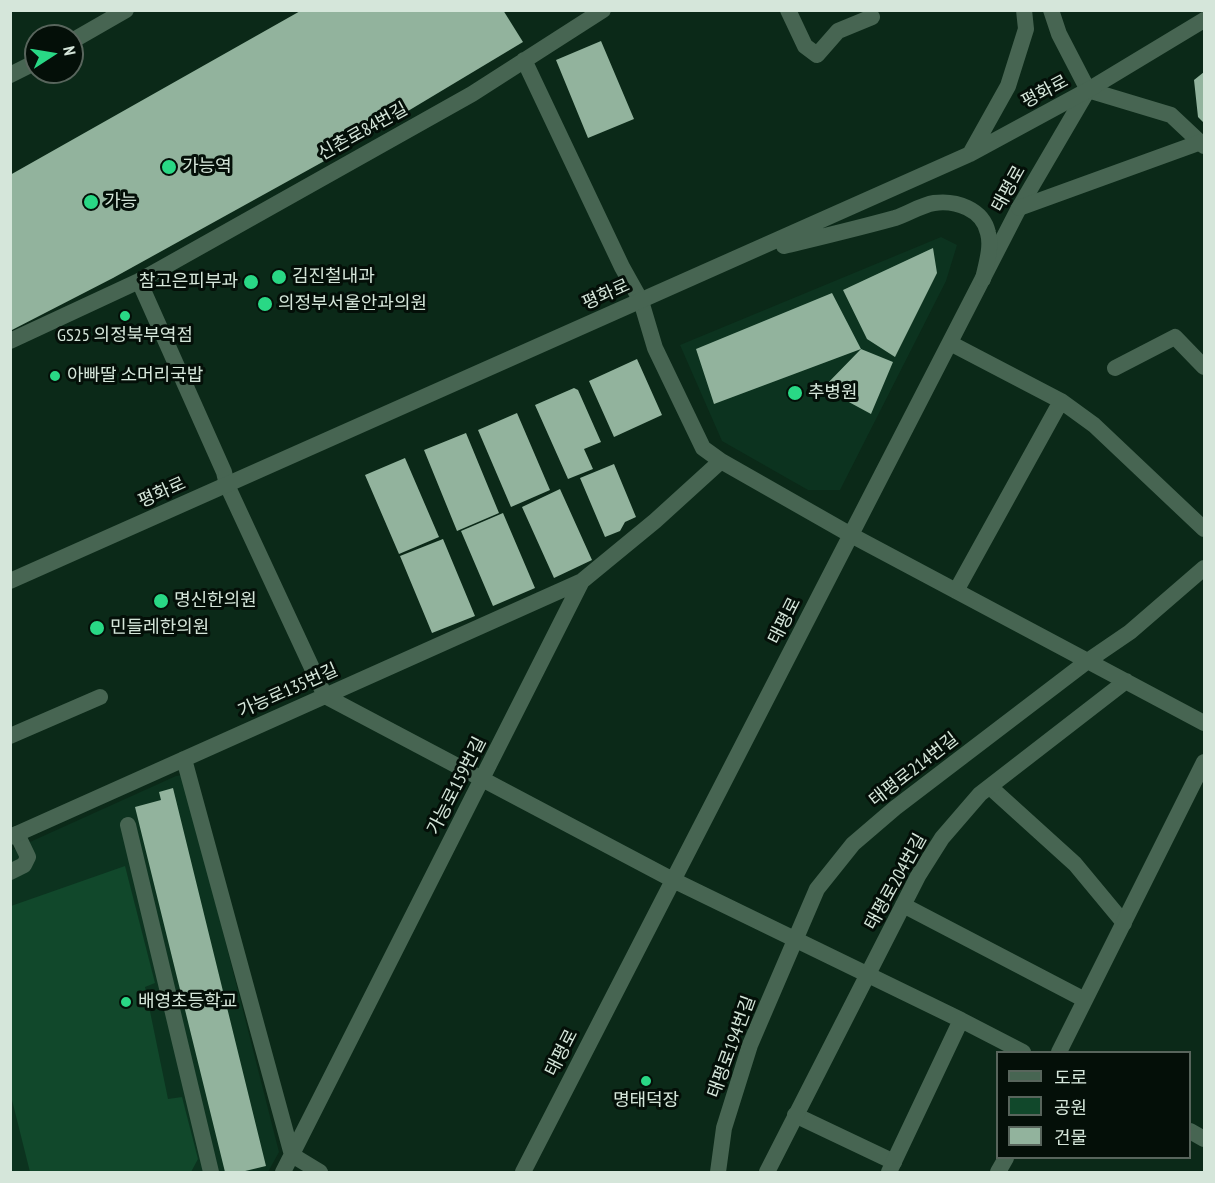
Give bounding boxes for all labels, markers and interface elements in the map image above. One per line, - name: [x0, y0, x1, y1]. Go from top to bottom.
- north arrow: [24, 24, 84, 84]
- text: N: [59, 44, 80, 57]
- street label: 평화로: [1018, 71, 1072, 113]
- street label: 신촌로84번길: [314, 99, 412, 165]
- place label: 가능역: [182, 156, 232, 178]
- marker: 가능역: [160, 158, 178, 176]
- street label: 태평로: [988, 162, 1030, 216]
- place label: 가능: [104, 191, 137, 213]
- marker: 가능: [82, 193, 100, 211]
- place label: 김진철내과: [292, 266, 375, 288]
- marker: 김진철내과: [270, 268, 288, 286]
- place label: 참고은피부과: [139, 271, 238, 293]
- marker: 참고은피부과: [242, 273, 260, 291]
- street label: 평화로: [579, 275, 633, 315]
- place label: 의정부서울안과의원: [278, 293, 427, 315]
- marker: 의정부서울안과의원: [256, 295, 274, 313]
- marker: GS25 의정북부역점: [118, 309, 132, 323]
- place label: GS25 의정북부역점: [57, 325, 193, 347]
- place label: 아빠딸 소머리국밥: [67, 365, 203, 387]
- marker: 아빠딸 소머리국밥: [48, 369, 62, 383]
- place label: 추병원: [808, 382, 858, 404]
- marker: 추병원: [786, 384, 804, 402]
- street label: 평화로: [135, 473, 189, 513]
- place label: 명신한의원: [174, 590, 257, 612]
- marker: 명신한의원: [152, 592, 170, 610]
- street label: 태평로: [764, 594, 806, 648]
- place label: 민들레한의원: [110, 617, 209, 639]
- marker: 민들레한의원: [88, 619, 106, 637]
- street label: 가능로135번길: [235, 659, 341, 723]
- street label: 태평로214번길: [865, 729, 963, 811]
- street label: 가능로159번길: [423, 733, 491, 839]
- street label: 태평로204번길: [861, 830, 931, 934]
- place label: 배영초등학교: [138, 991, 237, 1013]
- street label: 태평로194번길: [704, 993, 760, 1101]
- marker: 배영초등학교: [119, 995, 133, 1009]
- street label: 태평로: [541, 1026, 583, 1080]
- legend: [996, 1051, 1191, 1159]
- text: 도로: [1054, 1066, 1087, 1089]
- marker: 명태덕장: [639, 1074, 653, 1088]
- place label: 명태덕장: [613, 1090, 679, 1112]
- text: 공원: [1054, 1096, 1087, 1119]
- text: 건물: [1054, 1126, 1087, 1149]

